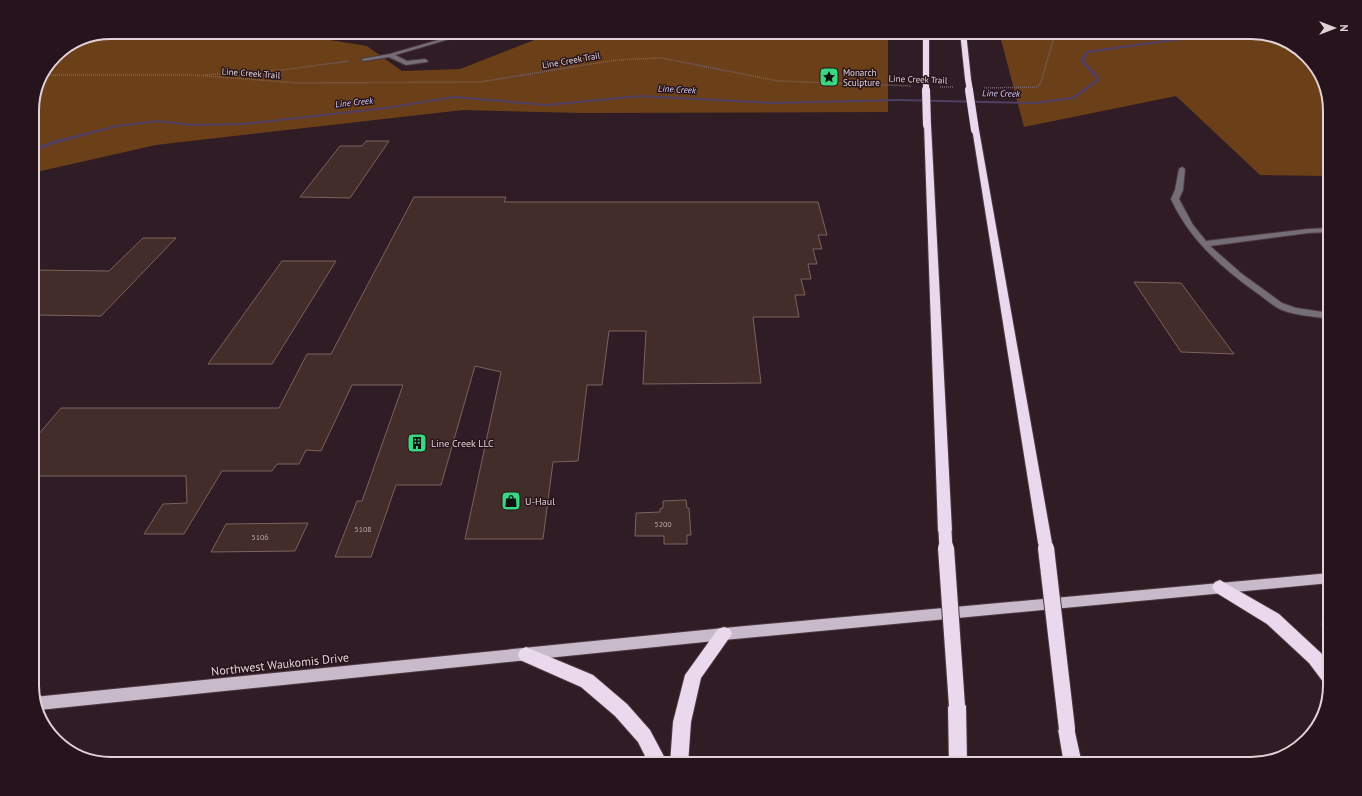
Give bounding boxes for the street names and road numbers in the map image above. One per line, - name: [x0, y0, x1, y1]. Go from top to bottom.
- street label: Line Creek Trail: [541, 49, 601, 71]
- street label: Line Creek Trail: [221, 65, 281, 81]
- street label: Line Creek Trail: [888, 72, 948, 86]
- street label: Northwest Waukomis Drive: [210, 649, 350, 679]

